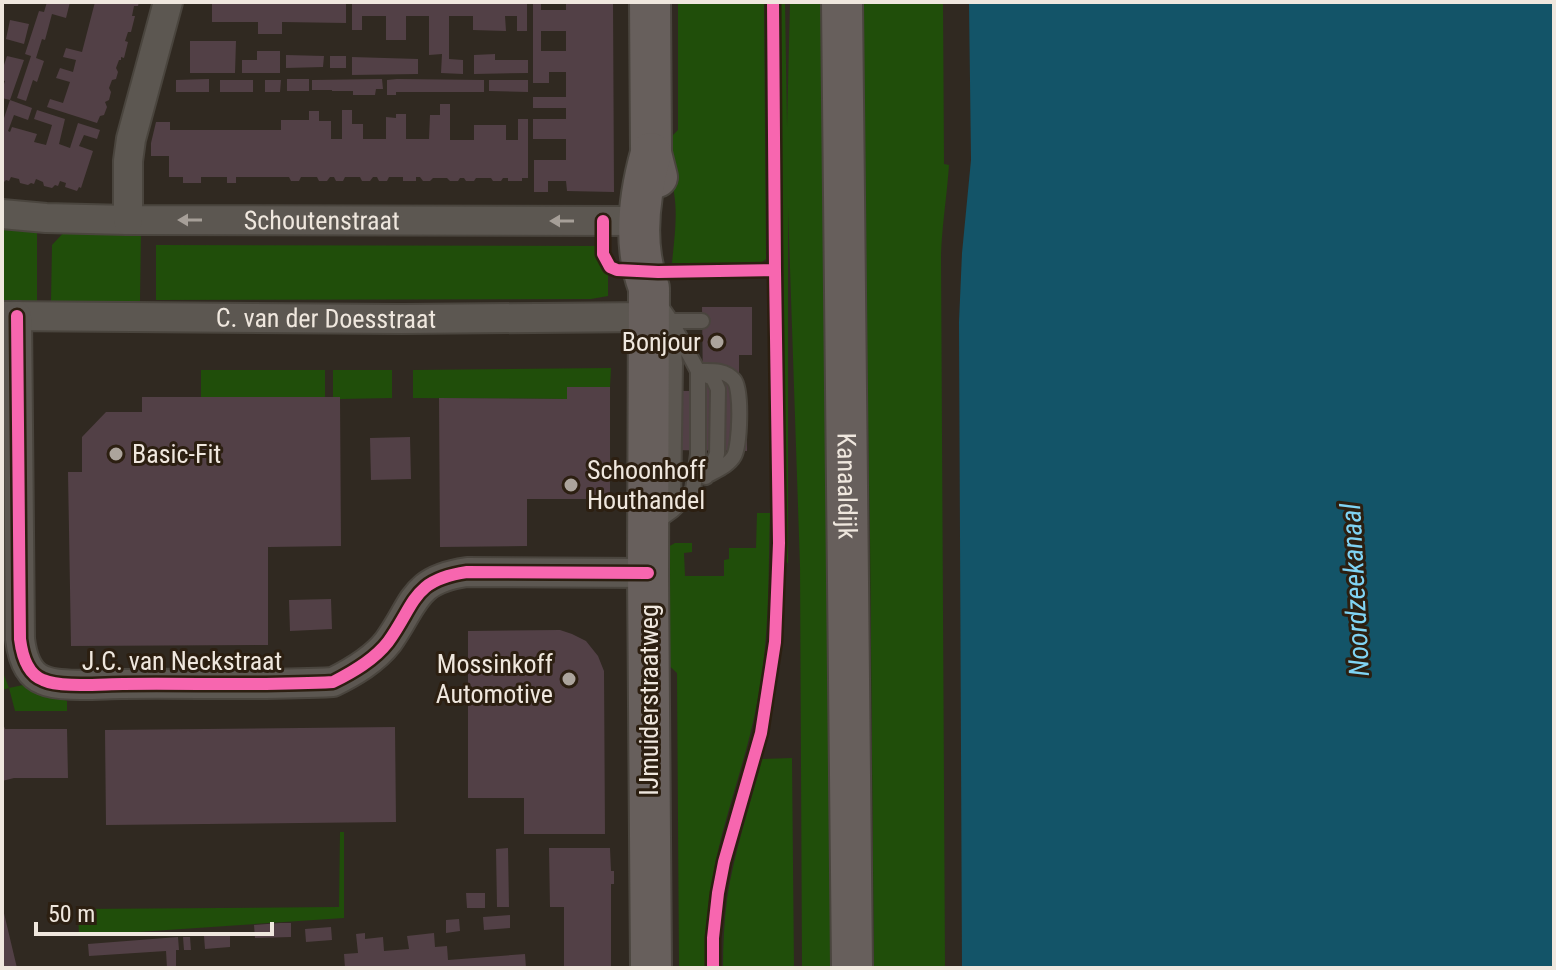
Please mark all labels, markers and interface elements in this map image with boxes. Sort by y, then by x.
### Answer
street label: Schoutenstraat [244,205,400,236]
one-way arrow [177,214,202,226]
one-way arrow [549,215,574,227]
street label: C. van der Doesstraat [216,303,436,334]
place label: Bonjour [622,327,701,357]
marker: Bonjour [708,333,726,351]
street label: Kanaaldijk [831,433,863,540]
place label: Basic-Fit [132,439,221,469]
marker: Basic-Fit [107,445,125,463]
place label: Schoonhoff Houthandel [587,455,706,515]
marker: Schoonhoff Houthandel [562,476,580,494]
water label: Noordzeekanaal [1334,502,1376,677]
street label: IJmuiderstraatweg [634,604,664,796]
street label: J.C. van Neckstraat [82,646,282,676]
place label: Mossinkoff Automotive [436,649,553,709]
marker: Mossinkoff Automotive [560,670,578,688]
scale bar [36,886,272,936]
text: 50 m [48,900,95,928]

